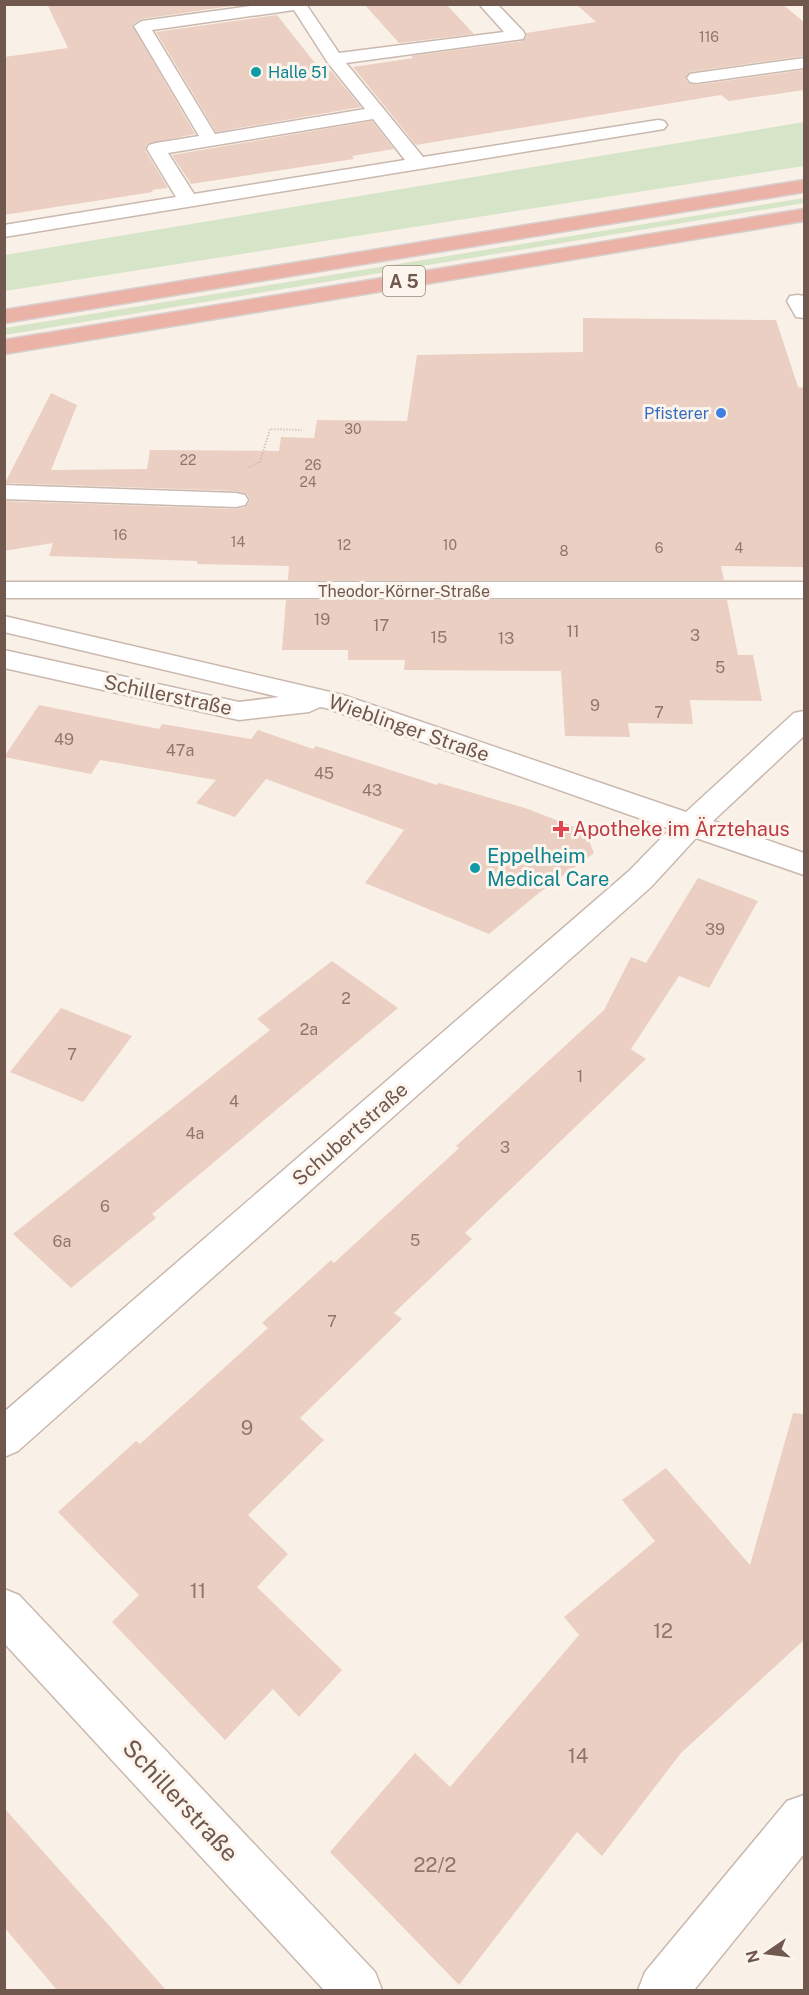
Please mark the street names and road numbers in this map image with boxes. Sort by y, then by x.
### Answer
road number: A 5 [383,266,425,296]
street label: Theodor-Körner-Straße [318,582,490,601]
street label: Schillerstraße [102,670,234,720]
street label: Wieblinger Straße [325,689,493,767]
street label: Schubertstraße [287,1077,413,1191]
street label: Schillerstraße [117,1733,245,1867]

